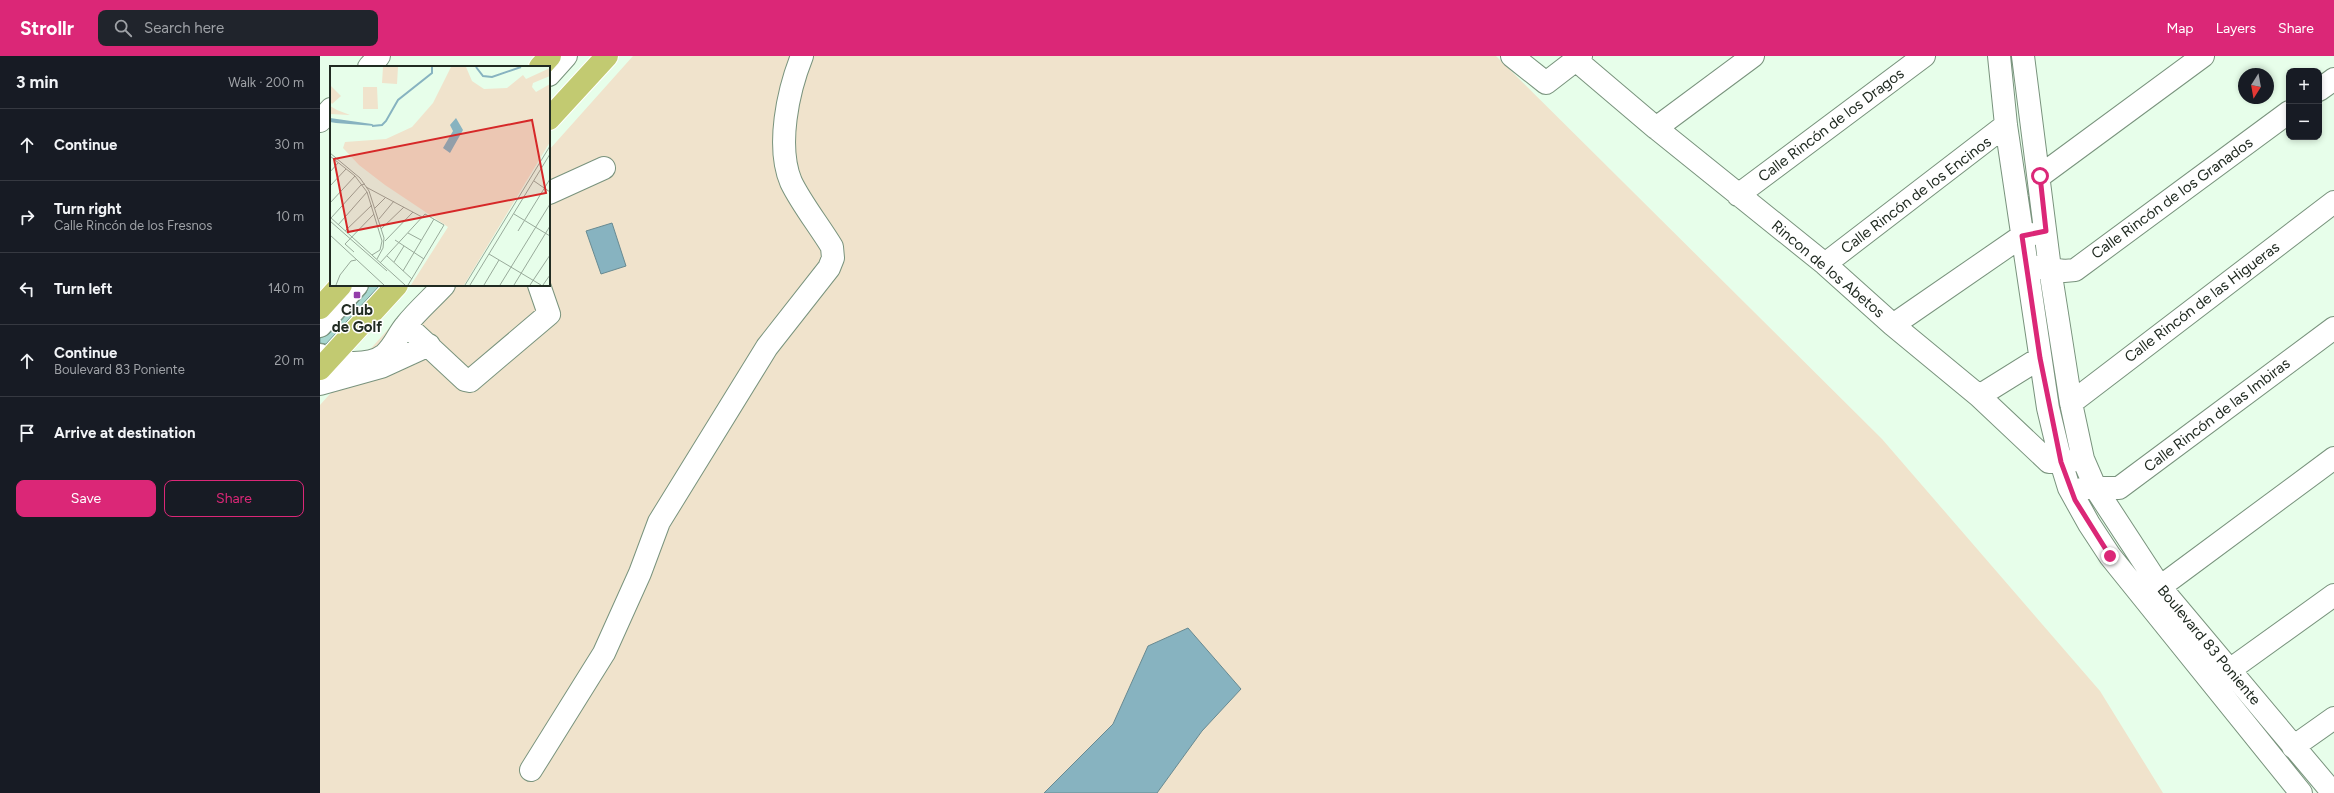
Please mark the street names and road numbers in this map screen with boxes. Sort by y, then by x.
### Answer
street label: Calle Rincón de los Dragos [1754,64,1908,186]
street label: Calle Rincón de los Encinos [1837,133,1995,257]
street label: Calle Rincón de los Granados [2088,133,2256,263]
street label: Rincon de los Abetos [1768,216,1888,322]
street label: Calle Rincón de las Higueras [2121,238,2283,366]
street label: Calle Rincón de las Imbiras [2140,354,2294,476]
street label: Boulevard 83 Poniente [2154,581,2264,709]

